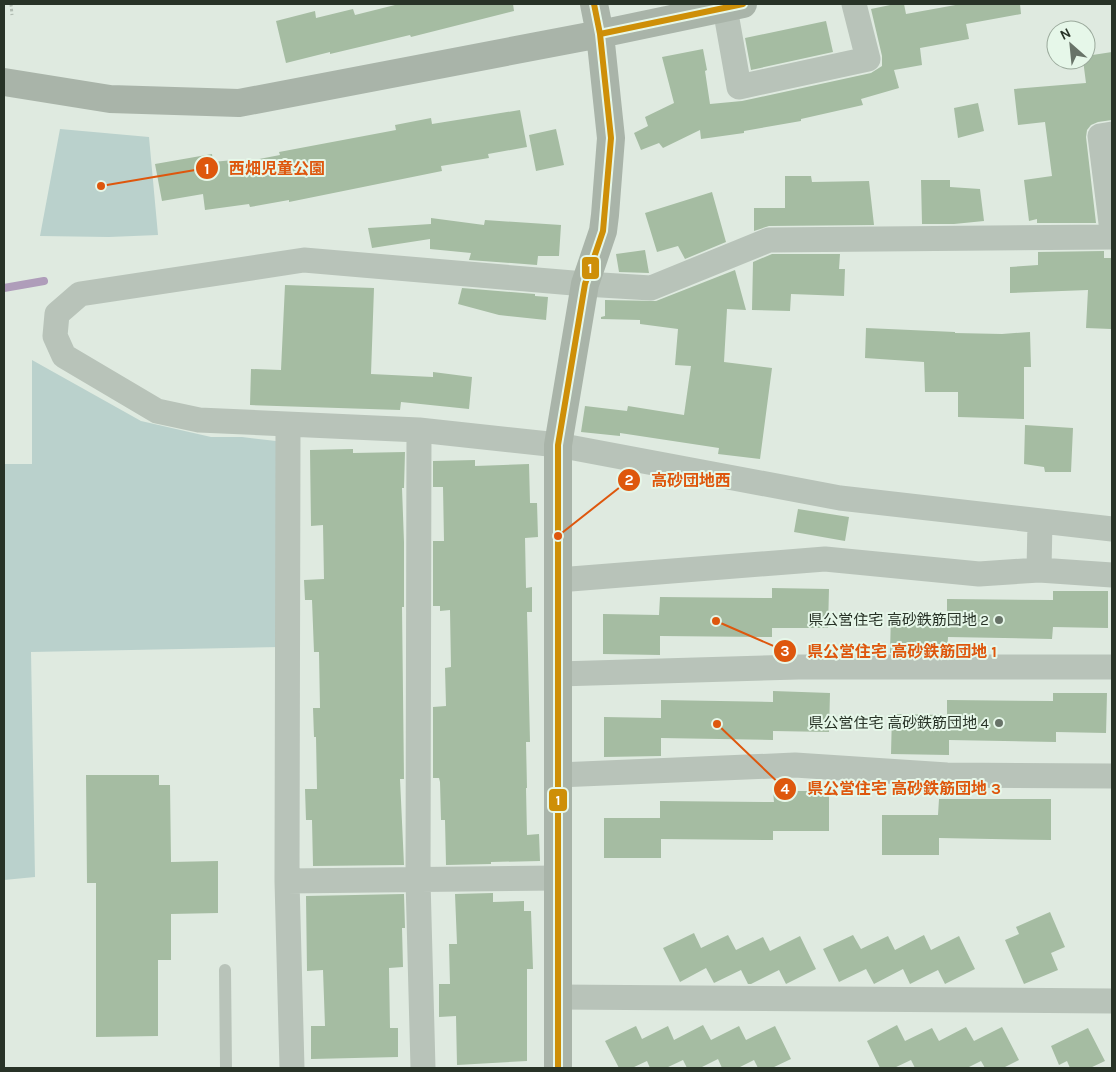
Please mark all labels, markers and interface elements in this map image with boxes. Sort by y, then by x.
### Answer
north arrow [1046,20,1096,70]
text: N [1057,24,1074,44]
callout: 西畑児童公園 [194,153,335,184]
text: 西畑児童公園 [229,159,325,178]
text: 1 [204,160,210,178]
line badge: 1 [581,256,600,280]
text: 1 [588,260,593,277]
callout: 高砂団地西 [616,465,741,496]
text: 2 [624,471,634,489]
text: 高砂団地西 [651,471,731,490]
place label: 県公営住宅 高砂鉄筋団地 2 [808,611,989,629]
marker: 県公営住宅 高砂鉄筋団地 2 [993,614,1005,626]
callout: 県公営住宅 高砂鉄筋団地 1 [772,635,1007,666]
text: 3 [780,642,790,660]
text: 県公営住宅 高砂鉄筋団地 1 [807,642,997,661]
place label: 県公営住宅 高砂鉄筋団地 4 [808,714,990,732]
marker: 県公営住宅 高砂鉄筋団地 4 [993,717,1005,729]
callout: 県公営住宅 高砂鉄筋団地 3 [772,773,1011,804]
text: 県公営住宅 高砂鉄筋団地 3 [807,779,1001,798]
text: 4 [781,780,790,798]
line badge: 1 [548,788,568,812]
text: 1 [556,792,561,809]

